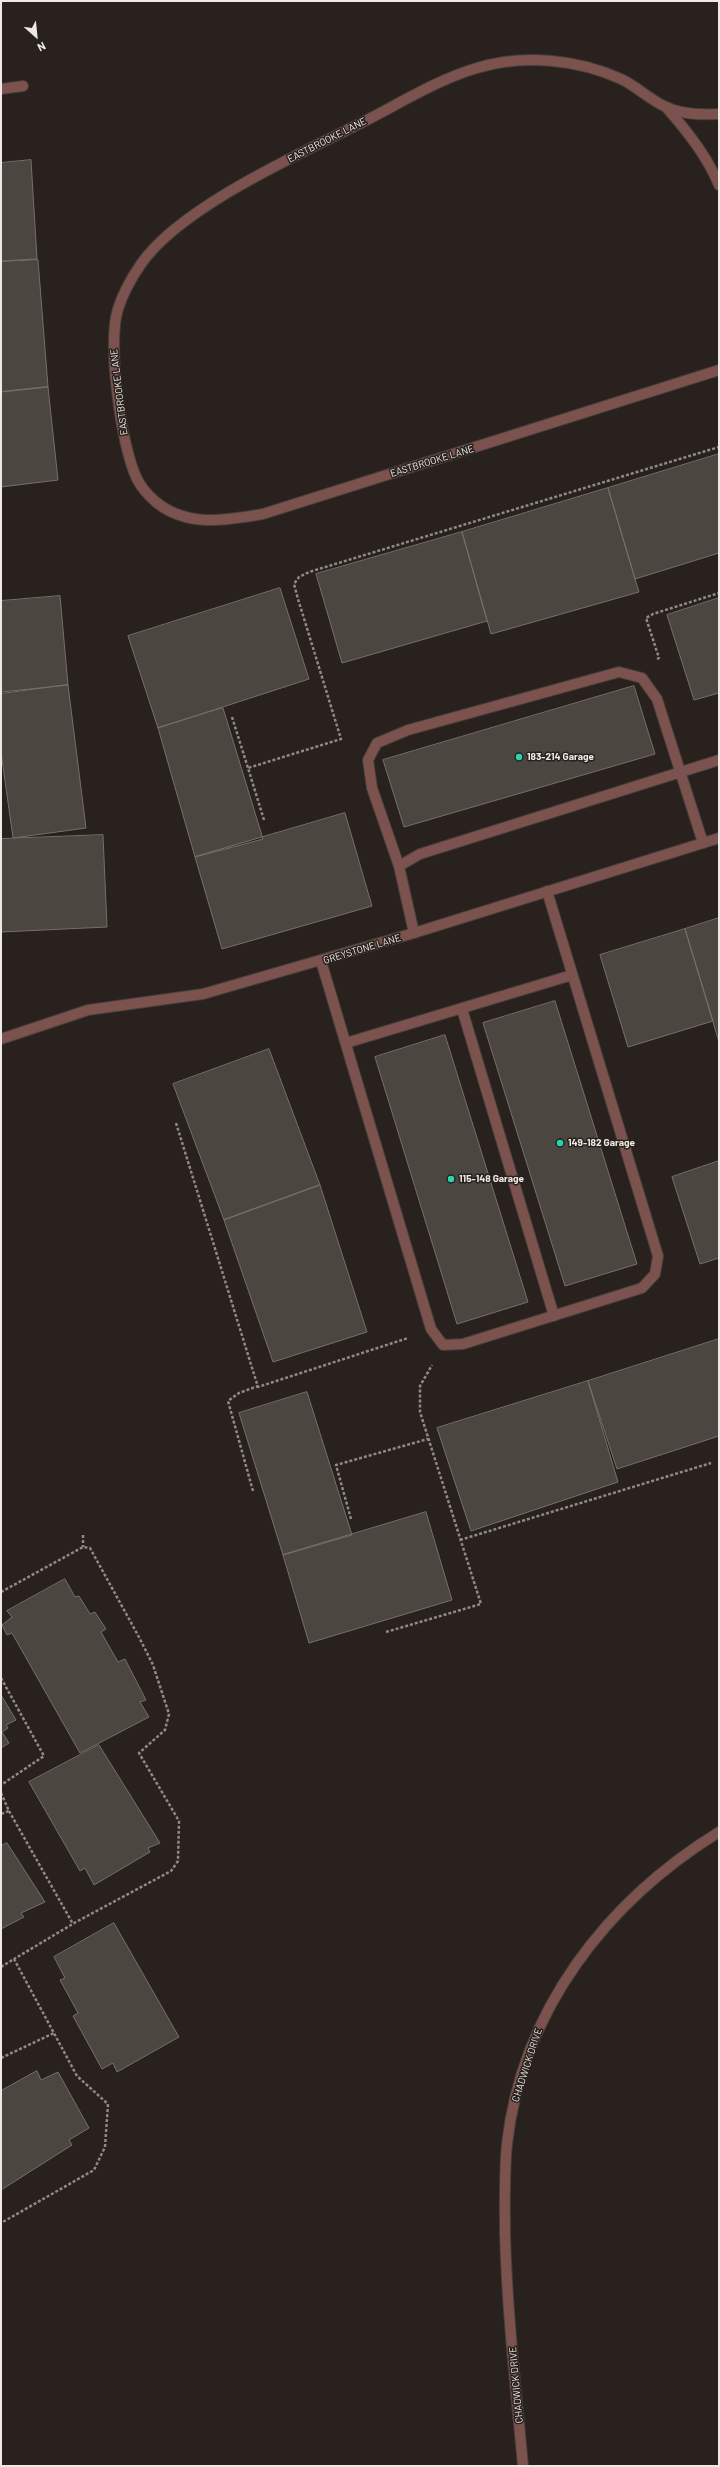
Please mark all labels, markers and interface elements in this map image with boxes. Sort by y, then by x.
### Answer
north arrow [16,16,56,56]
text: N [35,40,48,55]
street label: EASTBROOKE LANE [286,115,368,165]
street label: EASTBROOKE LANE [108,348,130,436]
street label: EASTBROOKE LANE [389,443,475,479]
place label: 183-214 Garage [527,751,594,763]
marker: 183-214 Garage [514,752,524,762]
street label: GREYSTONE LANE [322,932,402,966]
place label: 149-182 Garage [568,1137,635,1149]
marker: 149-182 Garage [555,1138,565,1148]
place label: 115-148 Garage [459,1173,524,1185]
marker: 115-148 Garage [446,1174,456,1184]
street label: CHADWICK DRIVE [509,2027,545,2103]
street label: CHADWICK DRIVE [507,2346,525,2424]

